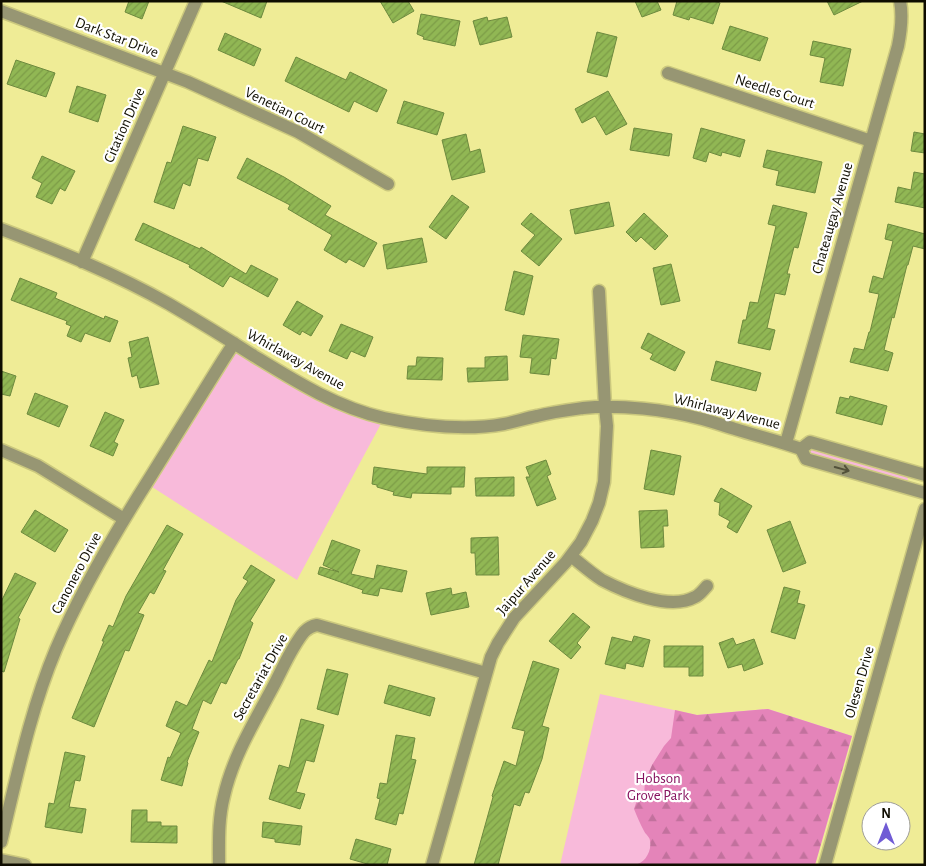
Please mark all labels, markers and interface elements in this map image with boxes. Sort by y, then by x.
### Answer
street label: Dark Star Drive [73,15,161,60]
street label: Needles Court [733,72,816,111]
street label: Citation Drive [101,85,148,165]
street label: Venetian Court [242,85,327,136]
street label: Chateaugay Avenue [809,161,856,276]
street label: Whirlaway Avenue [244,326,347,393]
street label: Whirlaway Avenue [672,391,782,432]
one-way arrow [833,465,849,475]
street label: Canonero Drive [49,530,104,617]
street label: Jaipur Avenue [494,547,559,618]
street label: Secretariat Drive [230,631,290,723]
street label: Olesen Drive [842,644,877,720]
park label: Hobson Grove Park [627,771,689,803]
north arrow [861,801,911,851]
text: N [881,807,891,821]

